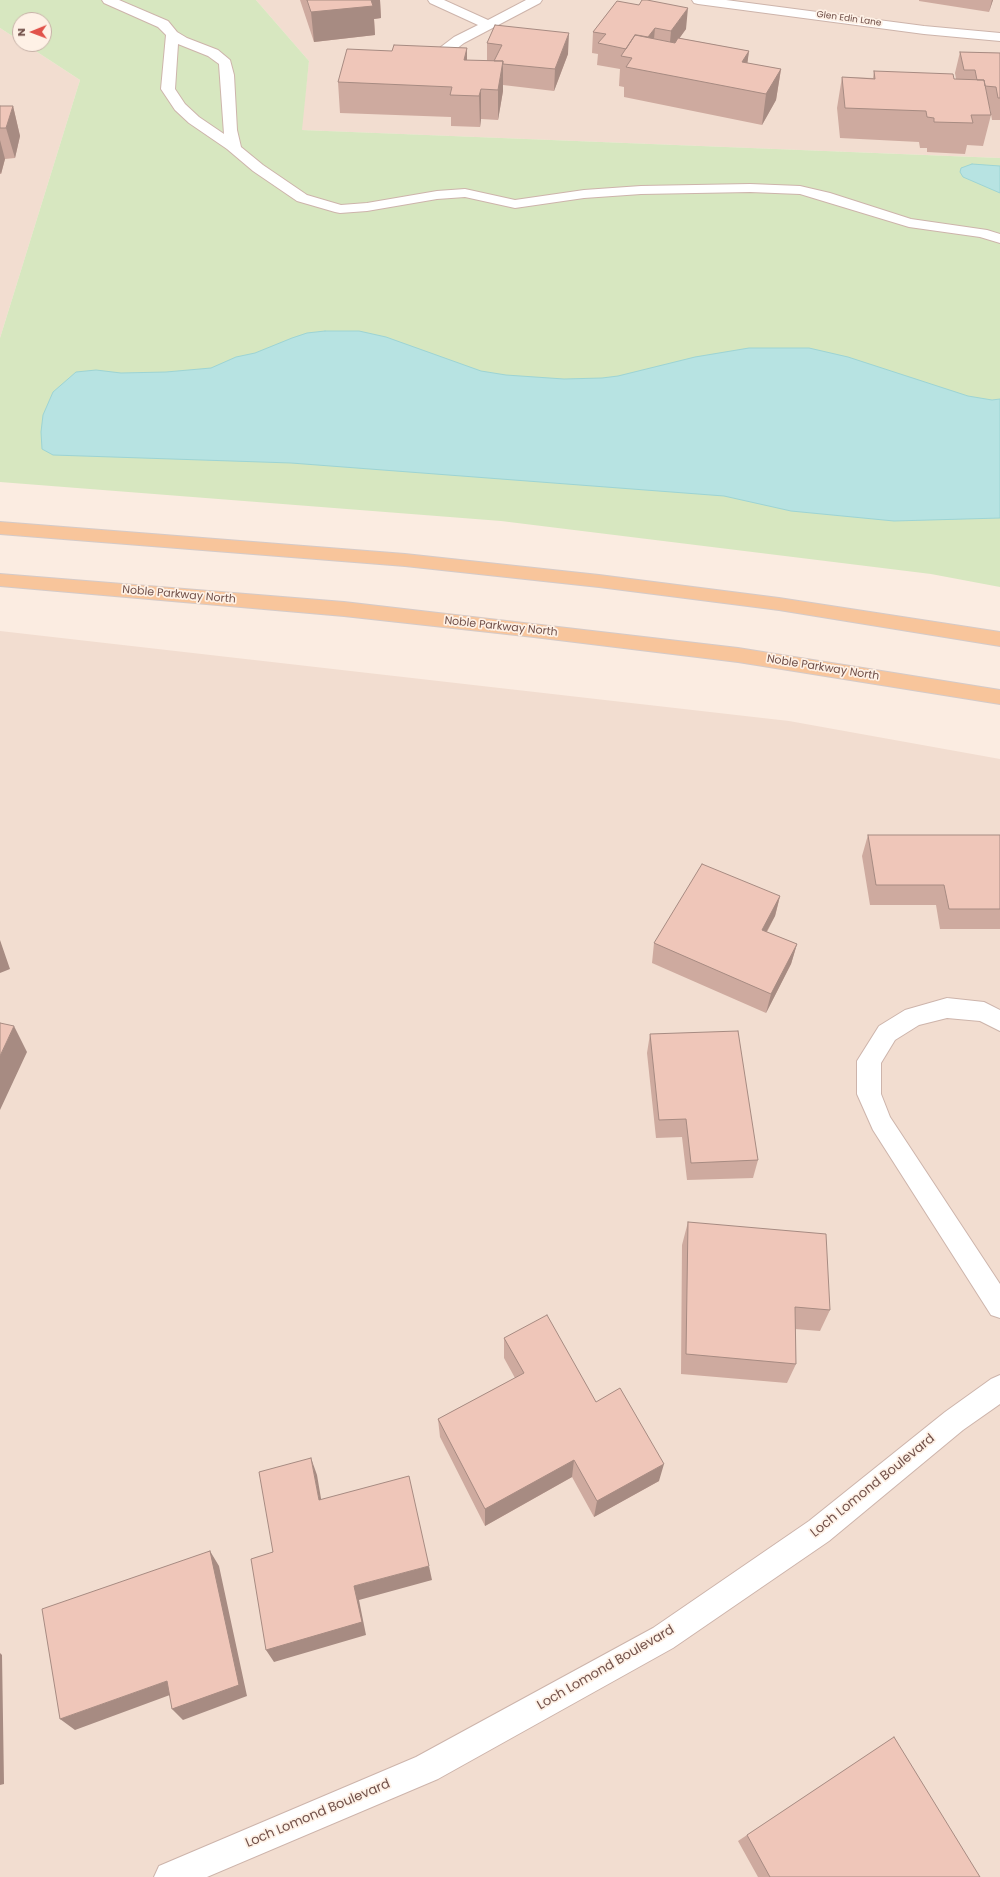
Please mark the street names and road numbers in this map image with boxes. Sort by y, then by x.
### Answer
street label: Glen Edin Lane [816,9,882,29]
street label: Noble Parkway North [122,583,236,607]
street label: Noble Parkway North [444,614,558,640]
street label: Noble Parkway North [766,653,880,683]
street label: Loch Lomond Boulevard [808,1431,938,1541]
street label: Loch Lomond Boulevard [535,1622,677,1714]
street label: Loch Lomond Boulevard [243,1776,393,1852]

